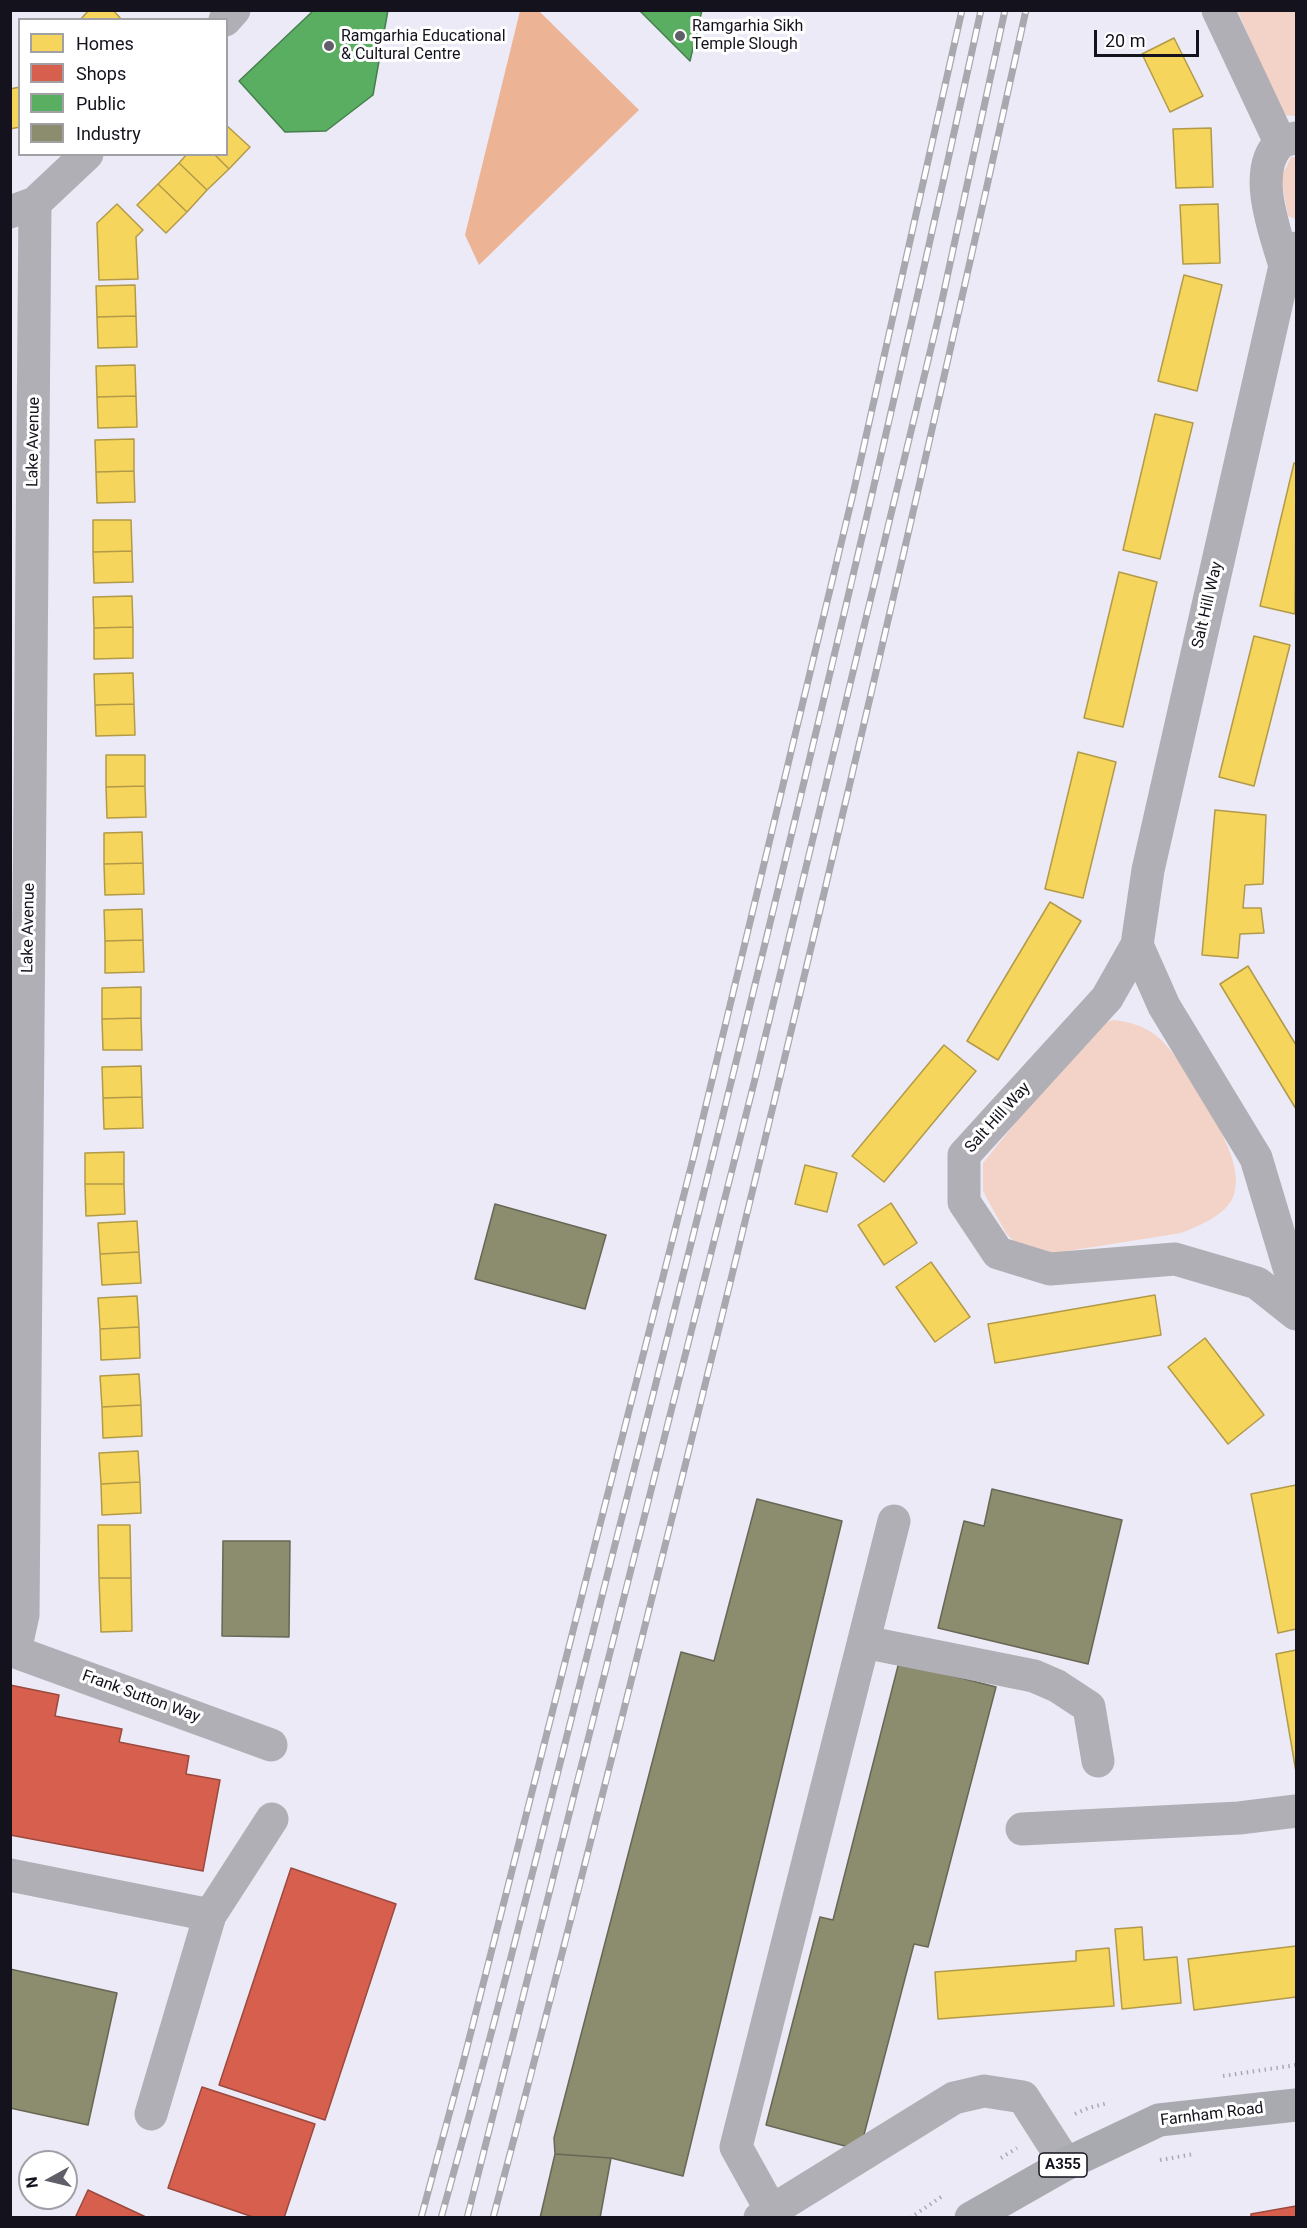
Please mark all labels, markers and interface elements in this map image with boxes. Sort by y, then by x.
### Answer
place label: Ramgarhia Sikh Temple Slough [692,17,803,55]
legend [18,18,228,156]
scale bar [1097,18,1202,56]
place label: Ramgarhia Educational & Cultural Centre [341,27,506,65]
marker: Ramgarhia Sikh Temple Slough [673,29,687,43]
text: 20 m [1105,30,1145,51]
text: Homes [76,33,134,54]
marker: Ramgarhia Educational & Cultural Centre [322,39,336,53]
text: Shops [76,63,126,84]
text: Public [76,93,126,114]
text: Industry [76,123,141,144]
street label: Lake Avenue [24,397,44,487]
street label: Salt Hill Way [1189,560,1227,650]
street label: Lake Avenue [19,883,39,973]
street label: Salt Hill Way [961,1079,1035,1157]
street label: Frank Sutton Way [79,1667,203,1727]
street label: Farnham Road [1159,2099,1265,2131]
north arrow [18,2150,78,2210]
road number: A355 [1039,2153,1087,2177]
text: N [21,2175,42,2189]

